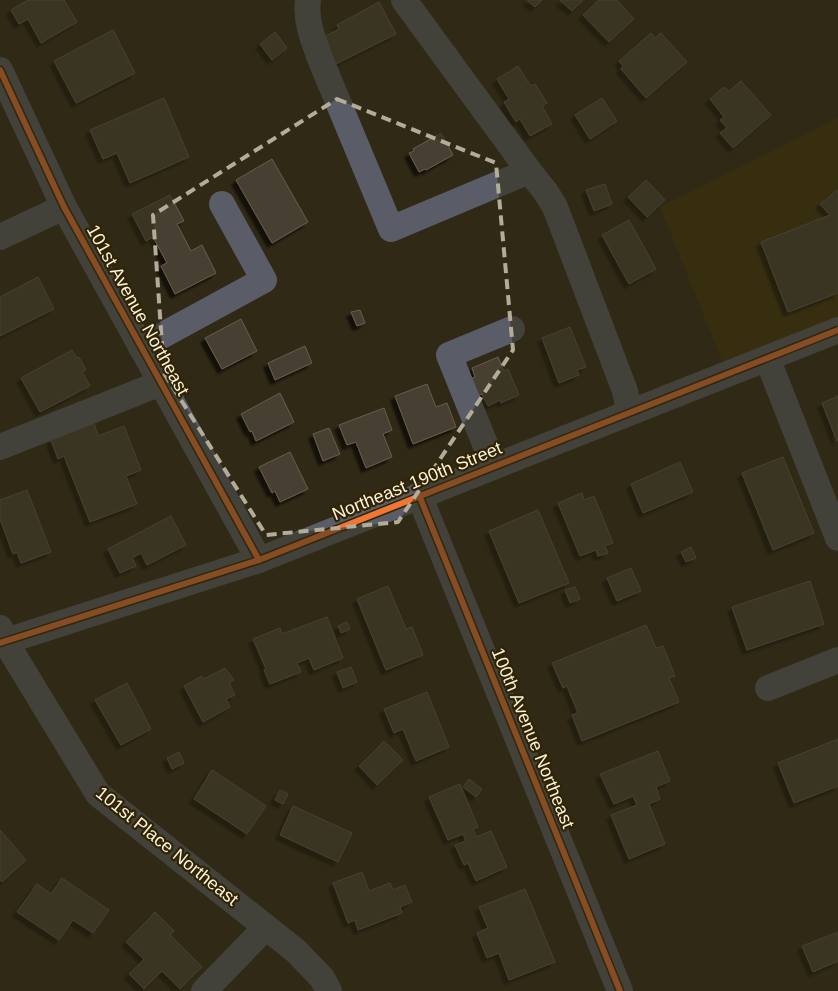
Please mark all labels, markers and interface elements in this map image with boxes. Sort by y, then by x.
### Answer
street label: 101st Avenue Northeast [83,221,193,399]
street label: Northeast 190th Street [329,438,505,524]
street label: 100th Avenue Northeast [488,645,578,831]
street label: 101st Place Northeast [92,782,242,910]

